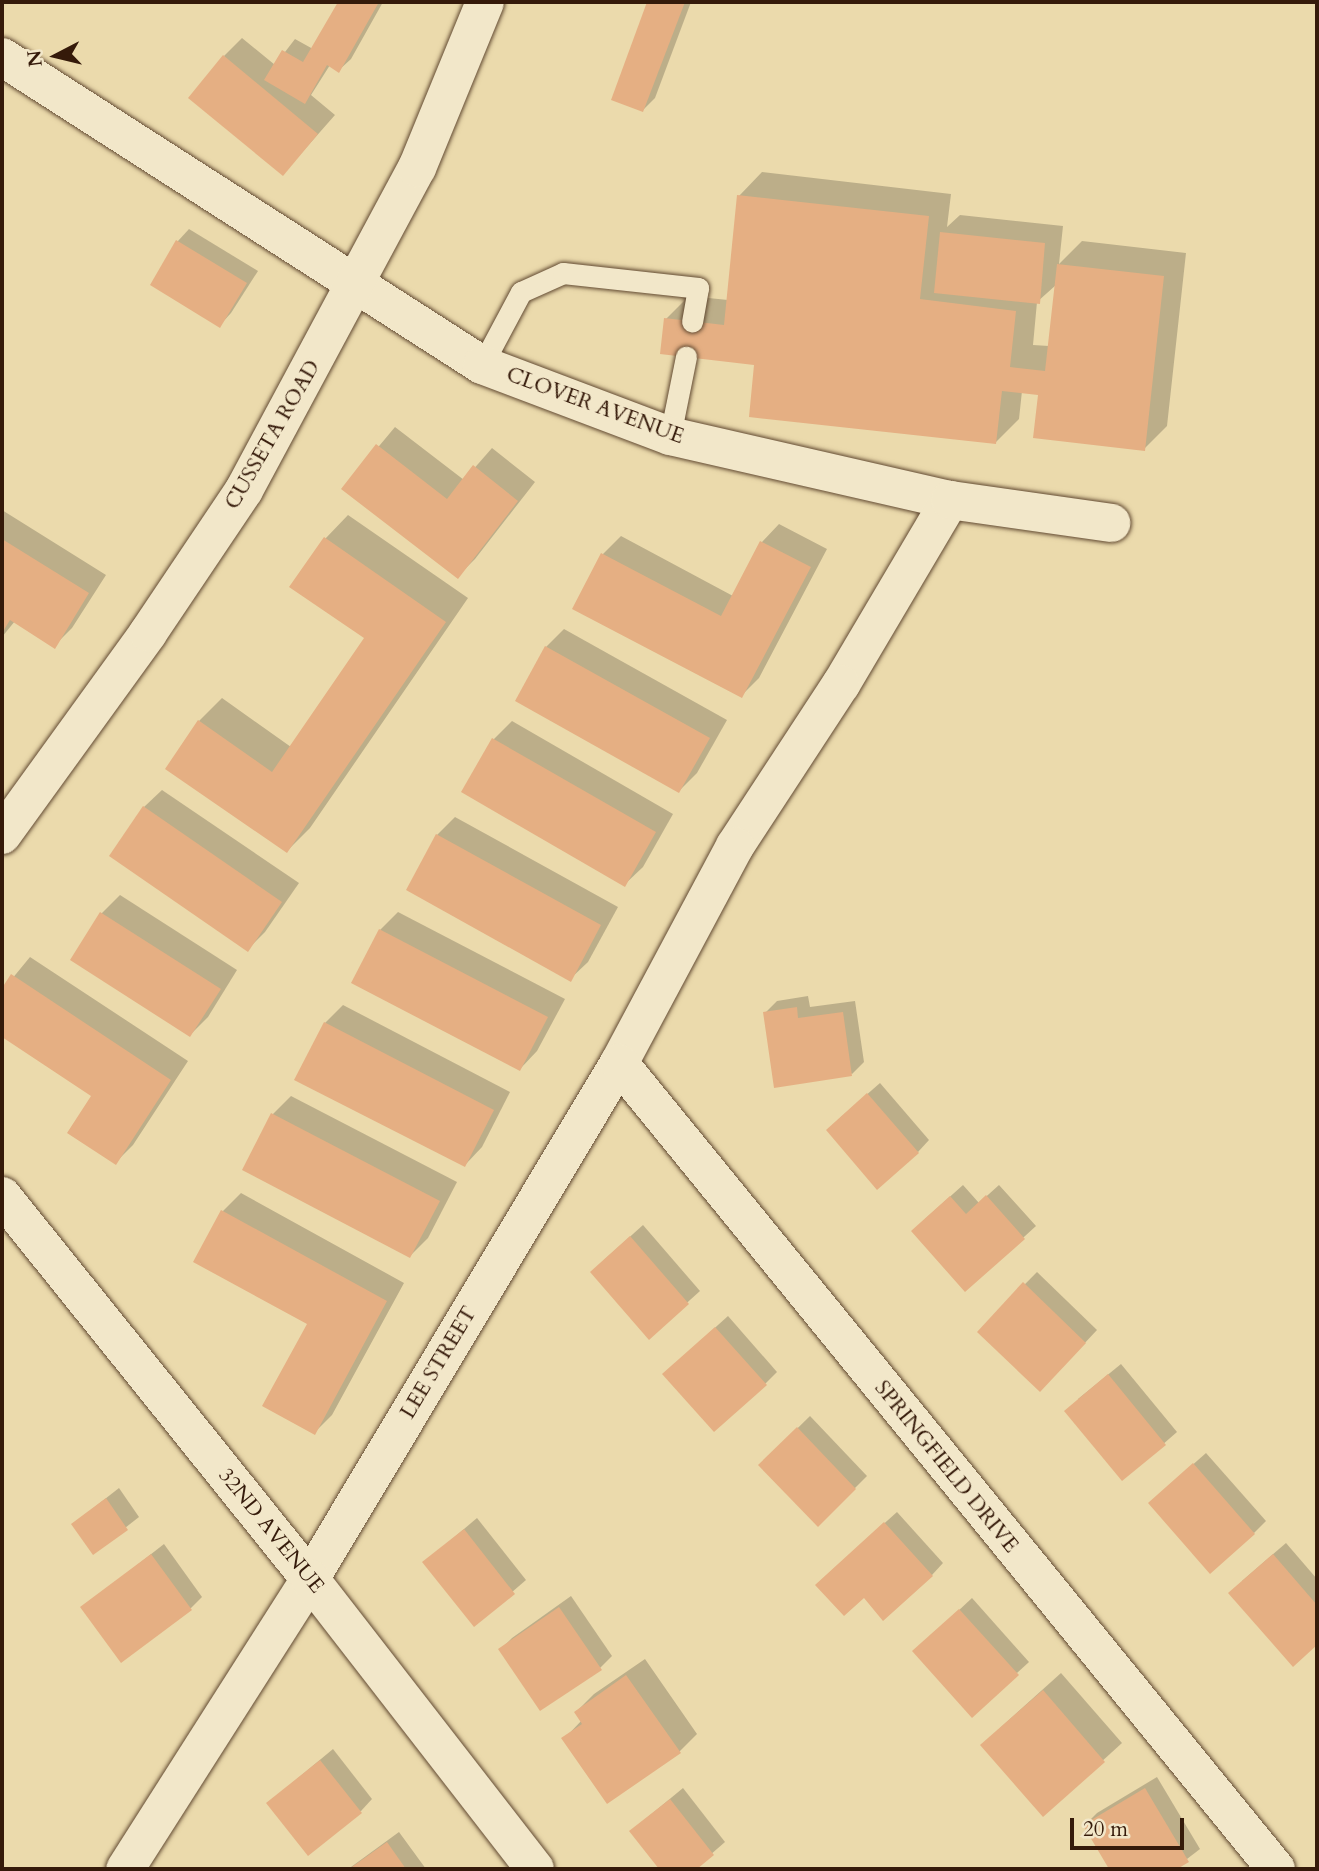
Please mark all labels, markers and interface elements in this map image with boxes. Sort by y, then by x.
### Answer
north arrow [21,21,91,91]
text: N [21,49,49,68]
street label: CUSSETA ROAD [220,356,326,514]
street label: CLOVER AVENUE [503,362,687,450]
street label: LEE STREET [396,1302,482,1424]
street label: SPRINGFIELD DRIVE [869,1376,1023,1558]
street label: 32ND AVENUE [213,1463,329,1599]
scale bar [1074,1804,1188,1848]
text: 20 m [1083,1815,1128,1844]

